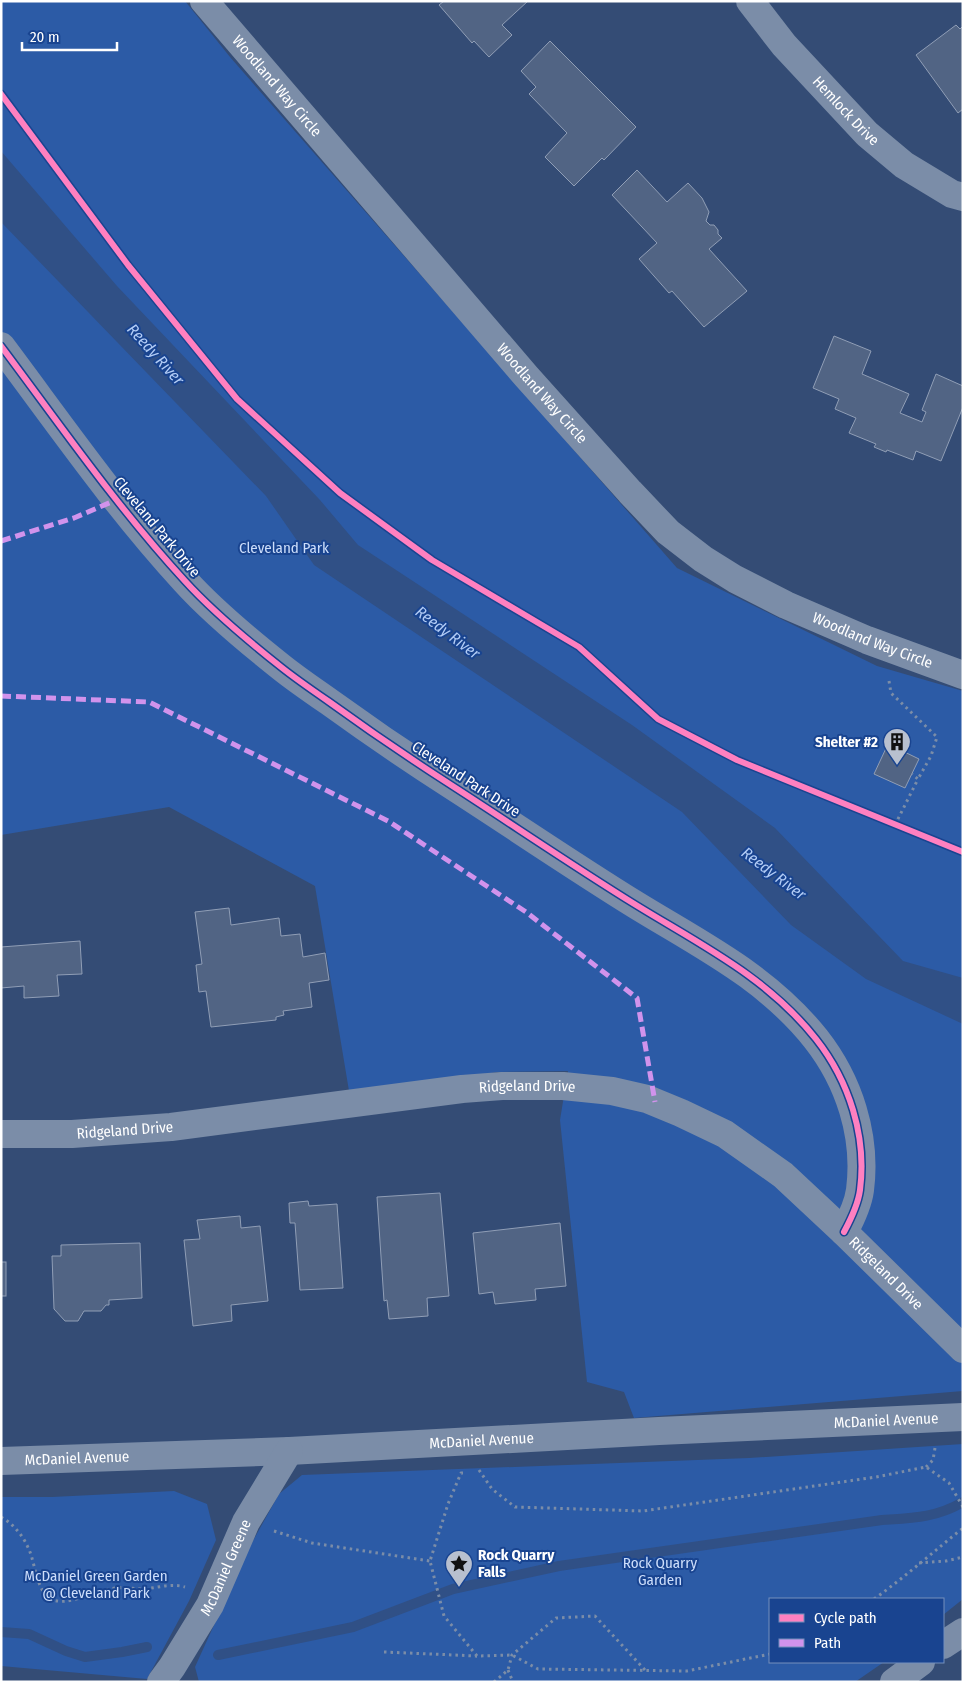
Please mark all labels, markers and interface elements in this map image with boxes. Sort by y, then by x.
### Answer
scale bar [22,20,118,52]
text: 20 m [30,28,60,46]
street label: Woodland Way Circle [229,32,325,140]
street label: Hemlock Drive [809,73,883,149]
water label: Reedy River [123,320,188,389]
street label: Woodland Way Circle [493,340,591,447]
street label: Cleveland Park Drive [110,473,204,581]
park label: Cleveland Park [239,539,329,557]
water label: Reedy River [412,602,484,663]
street label: Woodland Way Circle [810,609,935,672]
building icon: Shelter #2 [882,727,912,766]
place label: Shelter #2 [815,733,878,751]
street label: Cleveland Park Drive [409,737,523,821]
water label: Reedy River [738,843,810,904]
street label: Ridgeland Drive [478,1077,576,1097]
street label: Ridgeland Drive [76,1118,174,1143]
street label: Ridgeland Drive [845,1233,927,1314]
street label: McDaniel Avenue [833,1409,939,1432]
street label: McDaniel Avenue [429,1429,534,1452]
street label: McDaniel Avenue [24,1448,130,1469]
street label: McDaniel Greene [197,1517,255,1619]
place label: Rock Quarry Falls [478,1546,555,1581]
place icon: Rock Quarry Falls [444,1549,474,1588]
park label: Rock Quarry Garden [623,1554,698,1589]
park label: McDaniel Green Garden @ Cleveland Park [24,1567,168,1602]
legend [769,1598,944,1663]
text: Cycle path [814,1609,877,1627]
text: Path [814,1634,841,1652]

